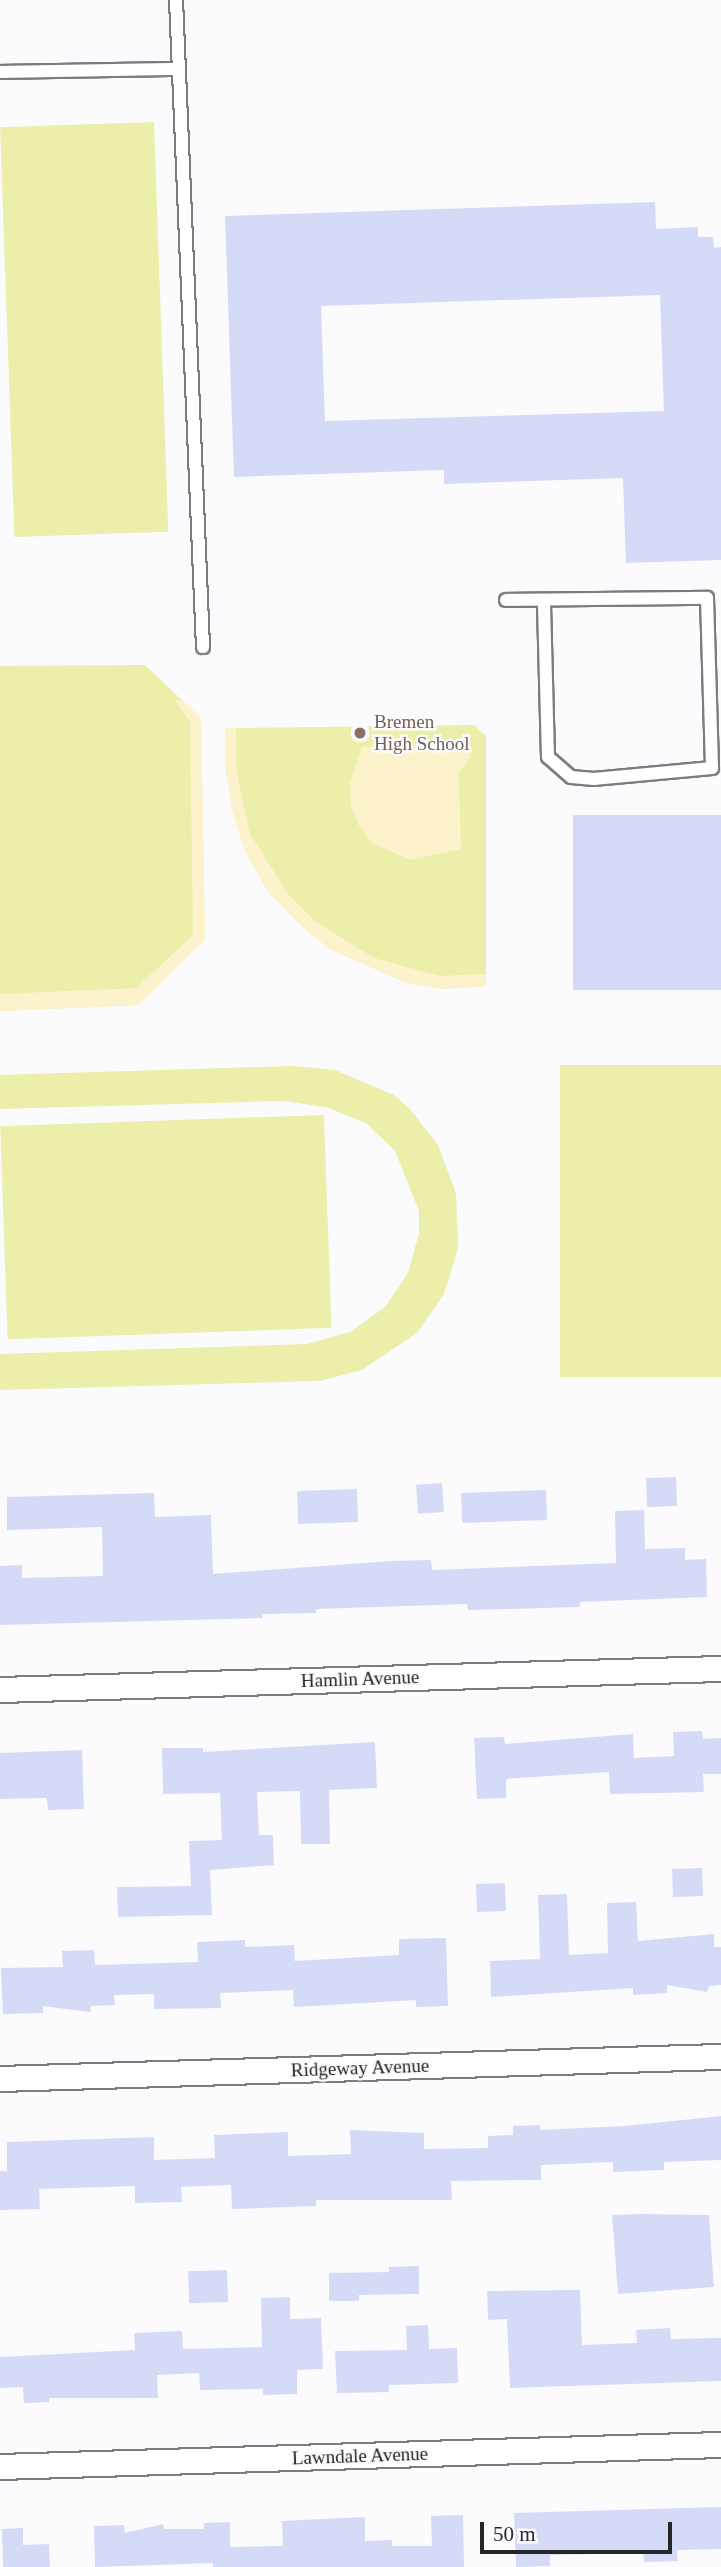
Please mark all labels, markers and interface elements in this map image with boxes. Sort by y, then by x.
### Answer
place label: Bremen High School [374,711,470,755]
marker: Bremen High School [352,725,368,741]
street label: Hamlin Avenue [300,1666,420,1692]
street label: Ridgeway Avenue [290,2054,430,2082]
street label: Lawndale Avenue [291,2442,429,2470]
scale bar [483,2508,676,2552]
text: 50 m [493,2522,536,2546]

